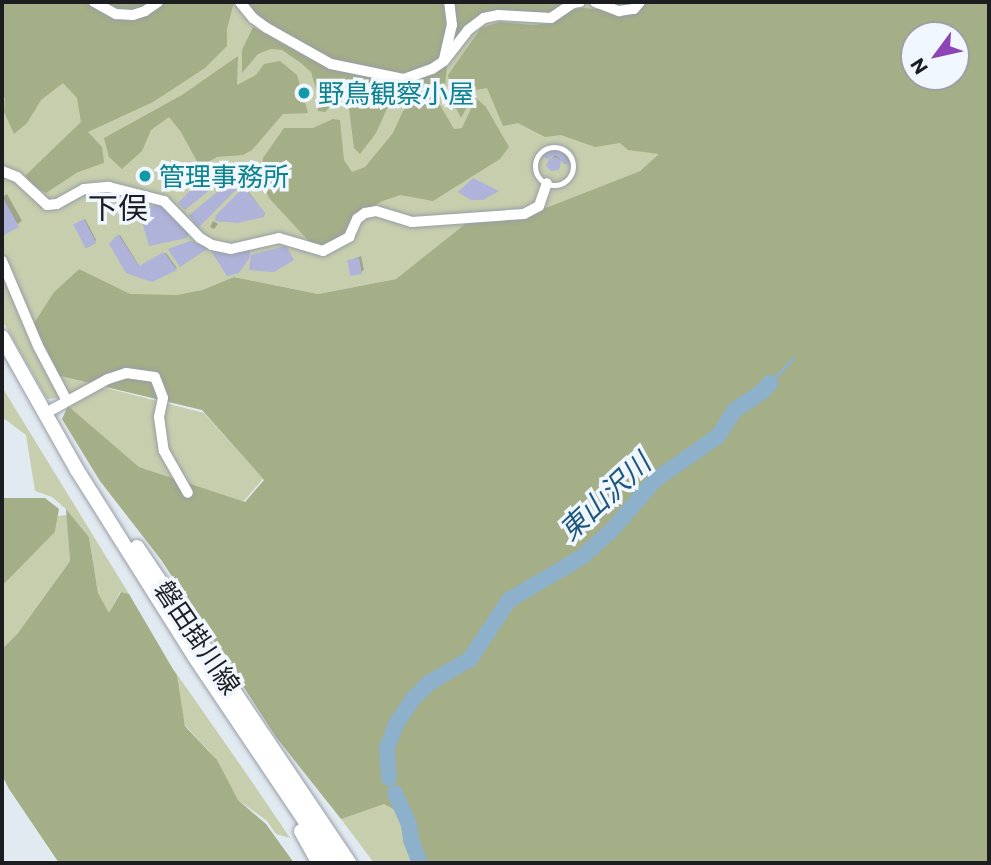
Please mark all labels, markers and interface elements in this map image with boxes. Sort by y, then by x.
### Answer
north arrow [900,21,970,91]
text: N [905,54,932,79]
place label: 野鳥観察小屋 [318,77,474,109]
marker: 野鳥観察小屋 [296,85,312,101]
place label: 管理事務所 [159,160,289,192]
marker: 管理事務所 [137,168,153,184]
district label: 下俣 [88,189,148,225]
water label: 東山沢川 [552,446,656,546]
street label: 磐田掛川線 [149,574,247,700]

